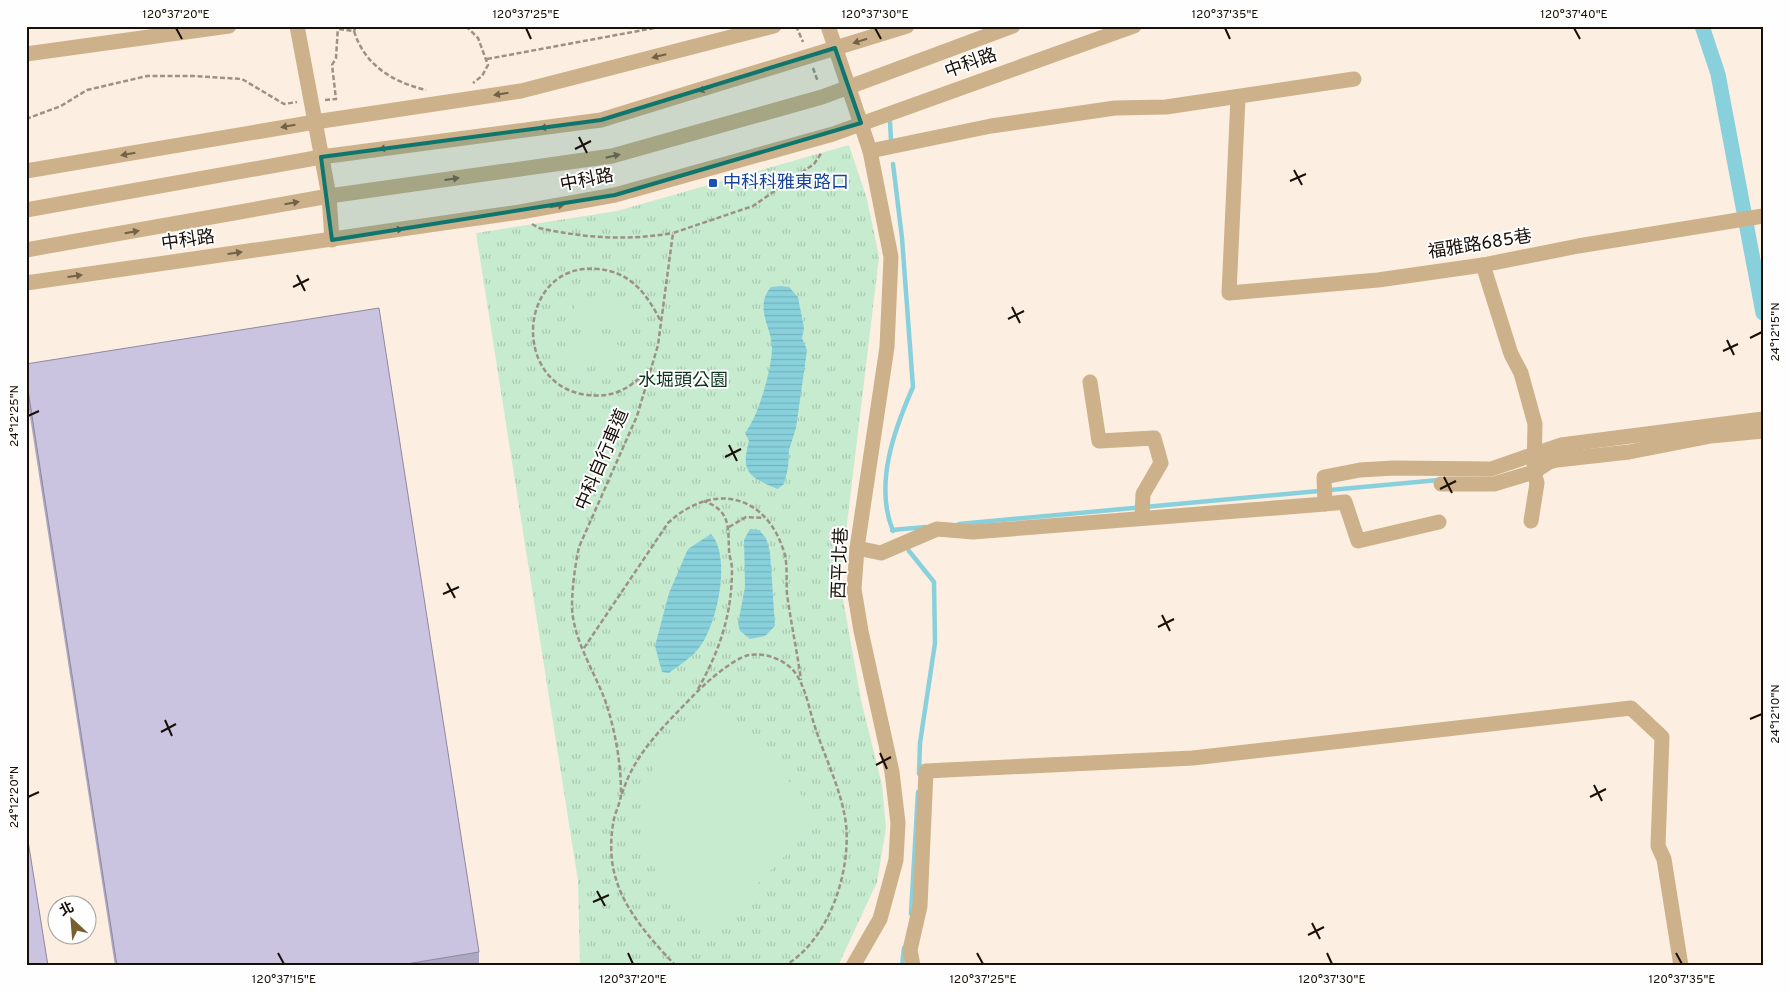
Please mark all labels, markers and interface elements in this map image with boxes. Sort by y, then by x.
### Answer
text: 120°37'20"E [142,7,210,23]
text: 120°37'25"E [492,7,560,23]
text: 120°37'30"E [841,7,909,23]
text: 120°37'35"E [1191,7,1259,23]
text: 120°37'40"E [1540,7,1608,23]
one-way arrow [852,37,867,45]
street label: 中科路 [942,44,1000,84]
one-way arrow [651,52,666,60]
one-way arrow [697,85,712,93]
one-way arrow [492,90,508,98]
one-way arrow [280,123,296,131]
one-way arrow [539,123,555,131]
one-way arrow [378,144,394,152]
one-way arrow [120,150,136,158]
one-way arrow [606,151,622,159]
street label: 中科路 [558,165,616,197]
place label: 中科科雅東路口 [723,172,849,195]
one-way arrow [445,175,461,183]
marker: 中科科雅東路口 [707,177,719,189]
one-way arrow [284,199,299,207]
one-way arrow [549,201,565,209]
street label: 福雅路685巷 [1426,225,1534,265]
street label: 中科路 [160,226,216,256]
one-way arrow [389,226,405,234]
one-way arrow [124,228,140,236]
one-way arrow [228,249,244,257]
one-way arrow [67,272,83,280]
text: 24°12'15"N [1768,302,1784,362]
park label: 水堀頭公園 [638,370,728,393]
text: 24°12'25"N [7,385,23,447]
street label: 中科自行車道 [571,406,635,514]
street label: 西平北巷 [828,527,854,599]
text: 24°12'10"N [1768,684,1784,744]
text: 24°12'20"N [7,766,23,828]
north arrow [48,894,98,944]
text: 北 [57,899,77,920]
text: 120°37'15"E [252,972,316,988]
text: 120°37'20"E [599,972,667,988]
text: 120°37'25"E [949,972,1017,988]
text: 120°37'30"E [1298,972,1366,988]
text: 120°37'35"E [1648,972,1716,988]

